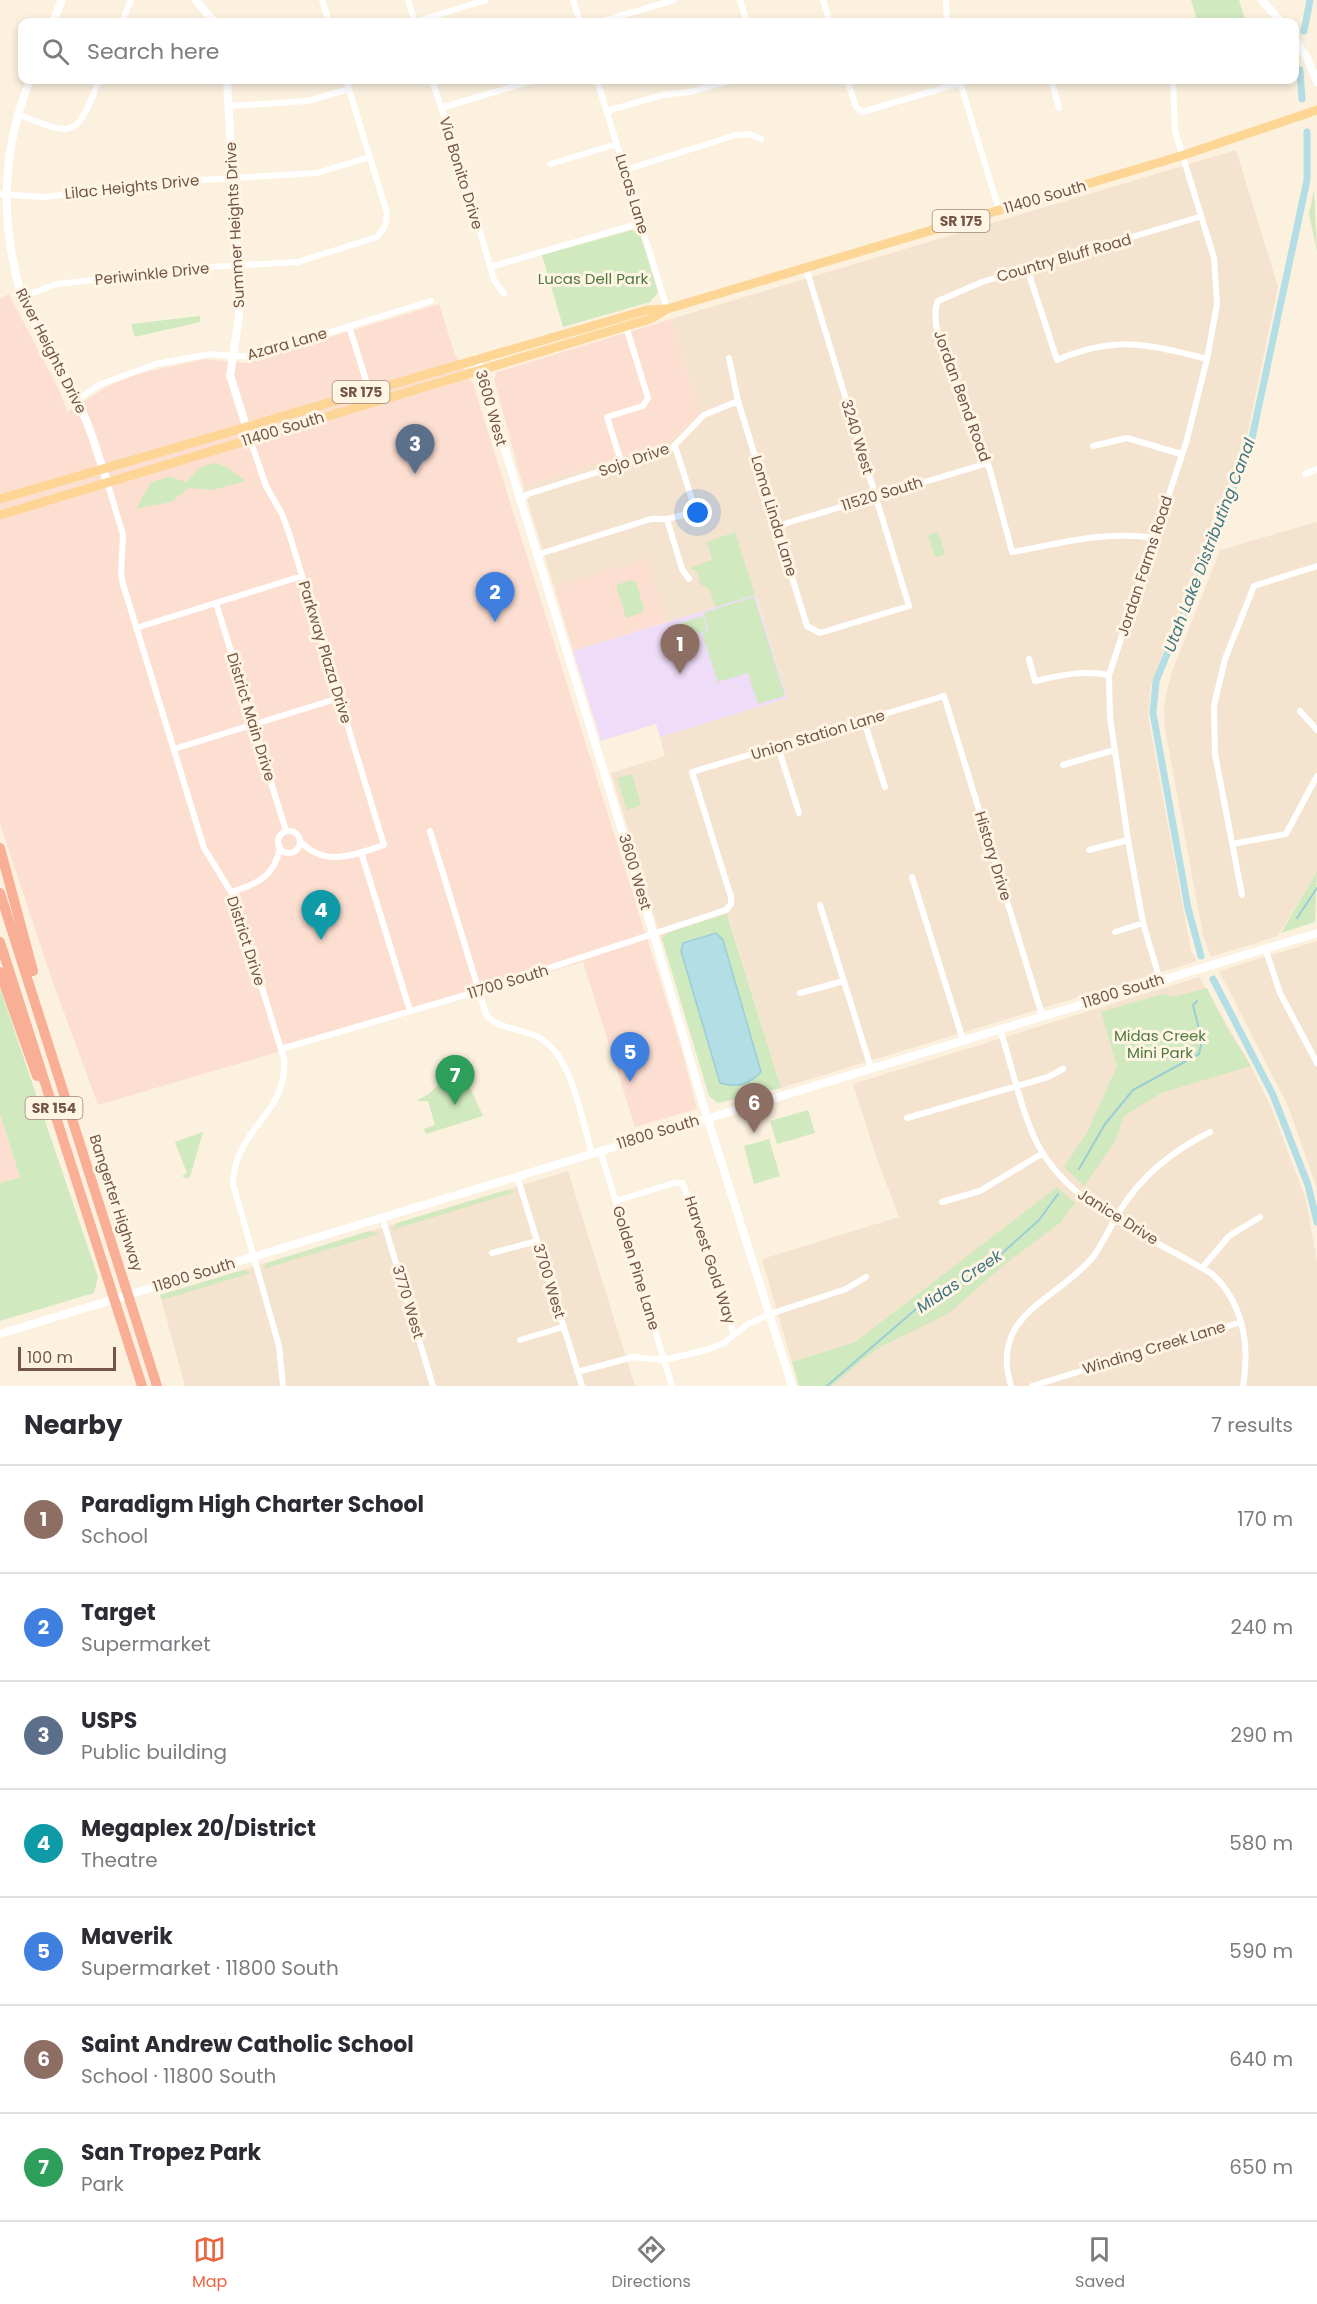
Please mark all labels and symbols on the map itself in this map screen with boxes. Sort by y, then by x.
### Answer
street label: Via Bonito Drive [434,114,489,232]
street label: Summer Heights Drive [220,141,249,309]
street label: Lucas Lane [610,151,655,236]
street label: Lilac Heights Drive [64,169,200,204]
street label: 11400 South [1001,175,1089,218]
road number: SR 175 [932,210,990,232]
street label: Country Bluff Road [994,228,1134,287]
street label: Periwinkle Drive [94,257,210,290]
park label: Lucas Dell Park [538,268,649,289]
street label: River Heights Drive [11,284,92,417]
street label: Azara Lane [244,322,329,365]
street label: Jordan Bend Road [929,327,996,464]
street label: 3600 West [471,367,512,448]
road number: SR 175 [332,381,389,403]
street label: 3240 West [836,397,879,477]
street label: 11400 South [239,406,327,451]
pin: 3 [396,424,434,474]
water label: Utah Lake Distributing Canal [1158,435,1261,655]
street label: Sojo Drive [596,438,672,481]
street label: Loma Linda Lane [746,453,803,579]
street label: 11520 South [839,471,925,516]
street label: Jordan Farms Road [1112,493,1177,639]
your location [683,498,712,527]
pin: 2 [476,572,514,622]
street label: Parkway Plaza Drive [294,578,357,726]
pin: 1 [660,624,700,674]
street label: District Main Drive [222,650,281,784]
street label: Union Station Lane [748,704,887,765]
street label: History Drive [970,808,1017,903]
street label: 3600 West [614,831,657,912]
pin: 4 [302,890,340,940]
street label: District Drive [222,893,271,988]
street label: 11700 South [465,959,551,1004]
street label: 11800 South [1079,968,1167,1013]
park label: Midas Creek Mini Park [1114,1025,1206,1063]
pin: 5 [610,1032,650,1082]
pin: 7 [436,1056,474,1105]
pin: 6 [734,1084,774,1133]
road number: SR 154 [26,1097,82,1119]
street label: 11800 South [614,1109,702,1154]
street label: Bangerter Highway [84,1132,149,1275]
street label: Janice Drive [1074,1183,1163,1250]
street label: Harvest Gold Way [680,1193,741,1327]
street label: Golden Pine Lane [608,1203,665,1333]
street label: 3700 West [528,1241,571,1321]
water label: Midas Creek [912,1244,1007,1319]
street label: 11800 South [150,1252,238,1297]
street label: 3770 West [387,1263,430,1341]
street label: Winding Creek Lane [1080,1316,1228,1379]
scale bar [18,1344,116,1372]

